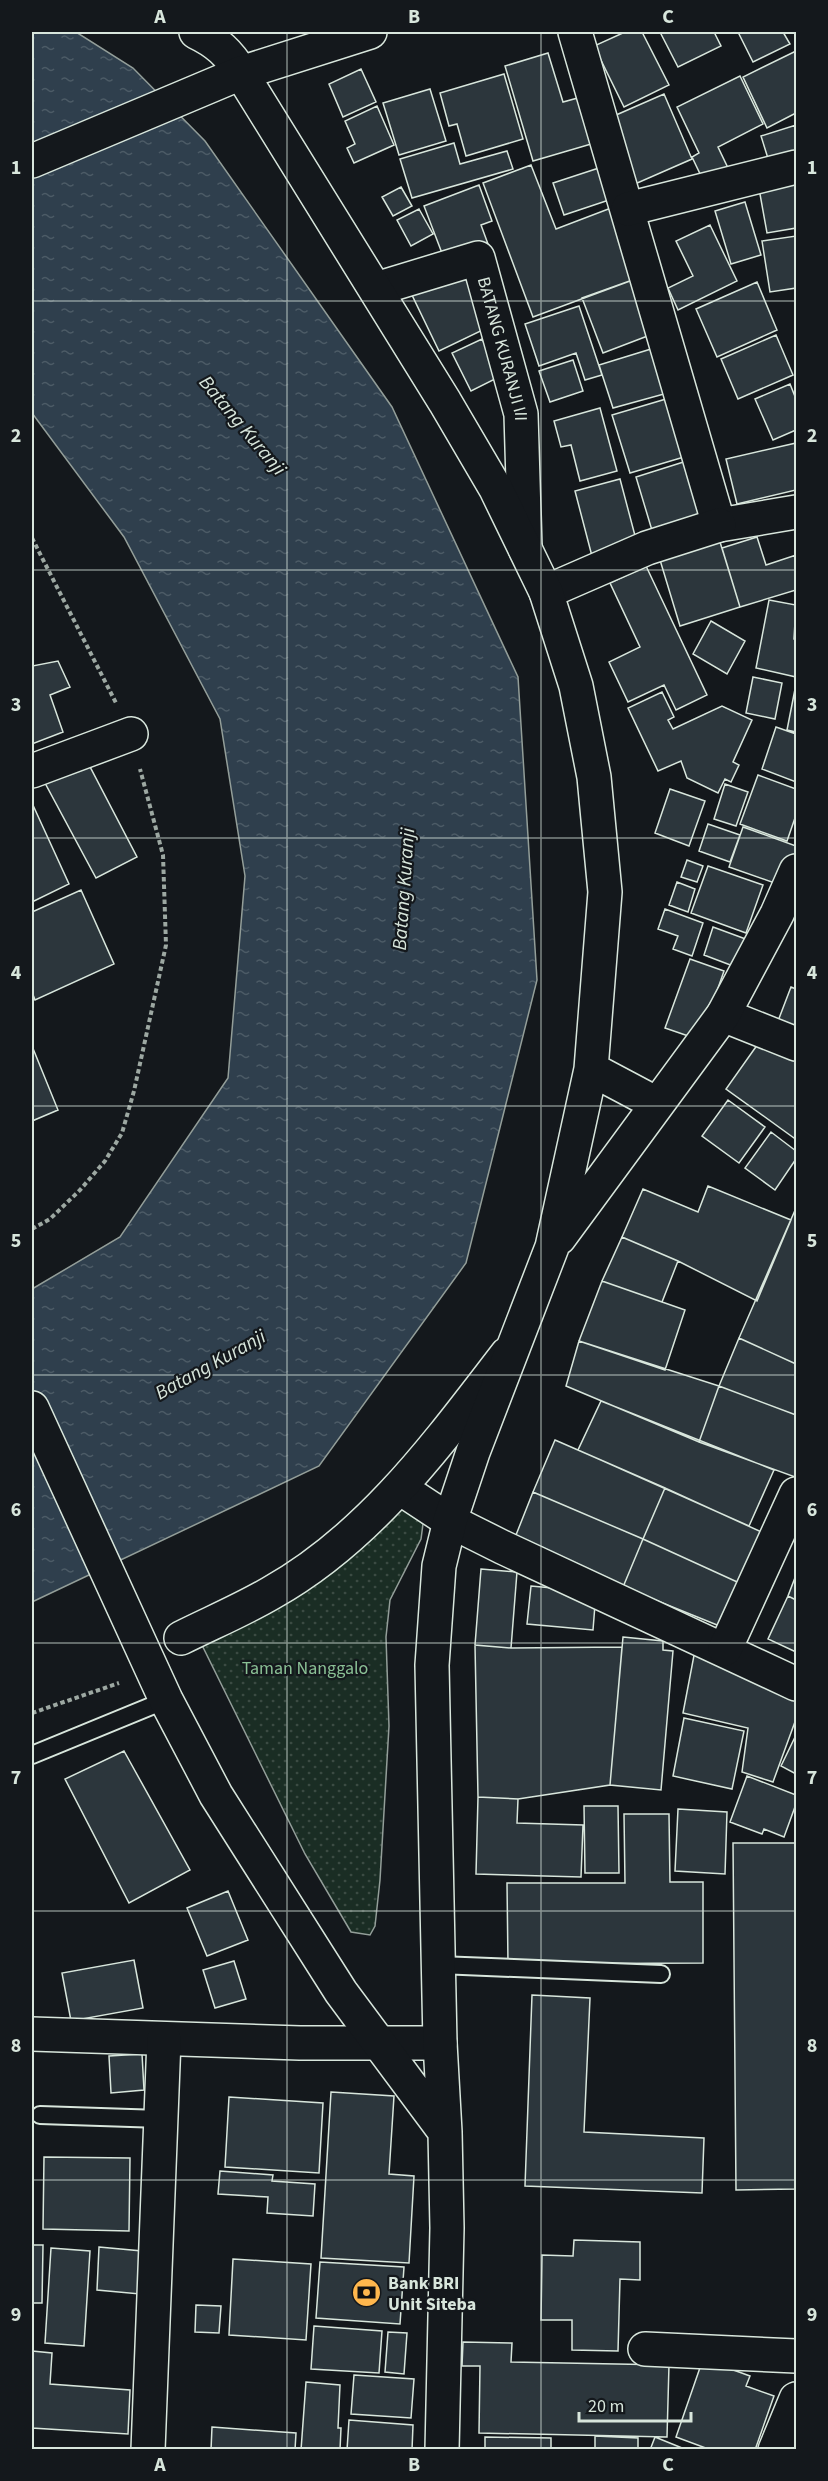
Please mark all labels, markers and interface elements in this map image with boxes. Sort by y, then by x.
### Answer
text: A [153,3,166,31]
text: B [408,3,420,31]
text: C [662,3,674,31]
text: 1 [11,154,21,182]
text: 1 [807,154,817,182]
street label: BATANG KURANJI III [471,274,533,422]
water label: Batang Kuranji [192,370,293,482]
text: 2 [11,422,21,450]
text: 2 [807,422,817,450]
text: 3 [11,691,21,719]
text: 3 [807,691,817,719]
water label: Batang Kuranji [386,827,422,951]
text: 4 [11,959,22,987]
text: 4 [807,959,818,987]
text: 5 [11,1227,21,1255]
text: 5 [807,1227,817,1255]
water label: Batang Kuranji [150,1323,271,1407]
text: 6 [11,1496,21,1524]
text: 6 [807,1496,817,1524]
park label: Taman Nanggalo [242,1656,368,1681]
text: 7 [11,1764,21,1792]
text: 7 [807,1764,817,1792]
text: 8 [11,2032,21,2060]
text: 8 [807,2032,817,2060]
place label: Bank BRI Unit Siteba [388,2271,476,2317]
bank icon: Bank BRI Unit Siteba [351,2277,383,2309]
text: 9 [11,2301,21,2329]
text: 9 [807,2301,817,2329]
scale bar [579,2385,692,2423]
text: 20 m [588,2394,624,2419]
text: A [153,2451,166,2479]
text: B [408,2451,420,2479]
text: C [662,2451,674,2479]

